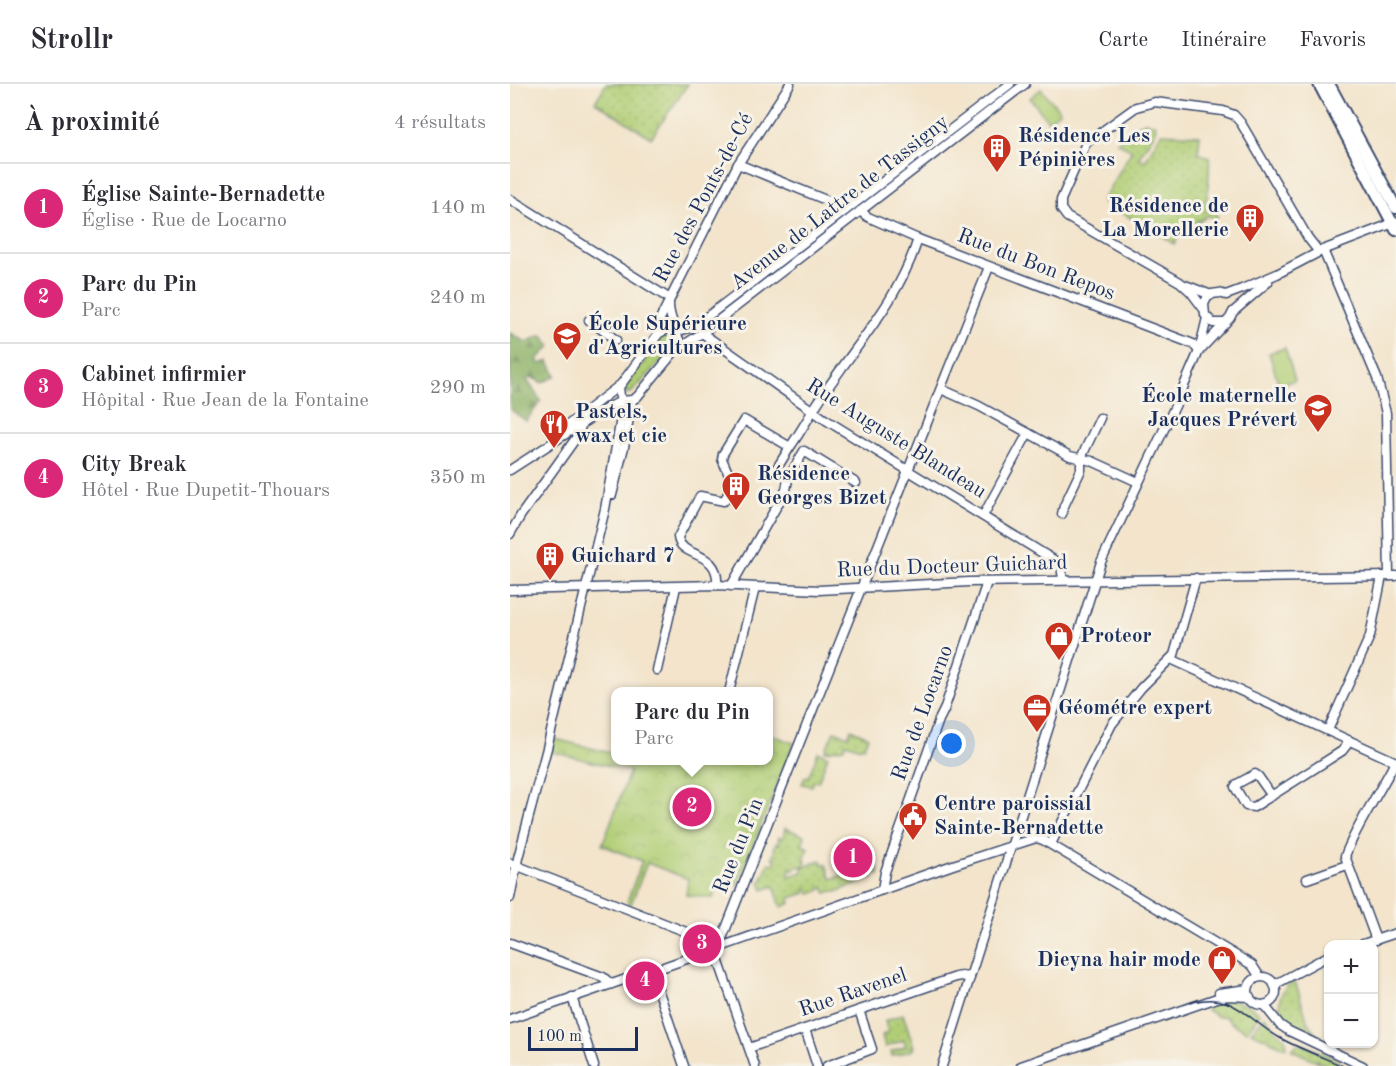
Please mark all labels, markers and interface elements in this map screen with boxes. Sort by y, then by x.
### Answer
text: Strollr [30,27,113,55]
text: Carte [1098,30,1148,51]
text: Itinéraire [1181,30,1267,51]
text: Favoris [1300,30,1366,51]
text: À proximité [24,110,160,136]
street label: Rue des Ponts-de-Cé [650,110,758,286]
street label: Avenue de Lattre de Tassigny [727,111,953,295]
text: 4 résultats [394,113,486,133]
place label: Résidence Les Pépinières [1018,126,1150,171]
building icon: Résidence Les Pépinières [981,132,1013,174]
text: Église Sainte-Bernadette [81,184,325,206]
place label: Résidence de La Morellerie [1102,196,1229,241]
text: 1 [38,198,49,218]
text: 140 m [430,198,486,218]
building icon: Résidence de La Morellerie [1234,202,1266,244]
text: Église · Rue de Locarno [81,211,287,231]
street label: Rue du Bon Repos [954,225,1118,305]
text: Parc du Pin [81,274,197,296]
text: 2 [38,288,49,308]
text: 240 m [430,288,486,308]
text: Parc [81,301,121,321]
place label: École Supérieure d'Agricultures [588,310,747,359]
school or university icon: École Supérieure d'Agricultures [551,320,583,362]
text: Cabinet infirmier [81,364,246,386]
street label: Rue Auguste Blandeau [802,375,990,503]
text: 3 [38,378,49,398]
text: 290 m [430,378,486,398]
place label: École maternelle Jacques Prévert [1141,382,1297,431]
text: Hôpital · Rue Jean de la Fontaine [81,391,369,411]
school or university icon: École maternelle Jacques Prévert [1302,392,1334,434]
place label: Pastels, wax et cie [575,402,667,447]
restaurant icon: Pastels, wax et cie [538,408,570,450]
text: City Break [81,454,187,476]
place label: Résidence Georges Bizet [757,464,887,509]
text: 4 [38,468,49,488]
text: 350 m [430,468,486,488]
building icon: Résidence Georges Bizet [720,470,752,512]
text: Hôtel · Rue Dupetit-Thouars [81,481,330,501]
building icon: Guichard 7 [534,540,566,582]
place label: Guichard 7 [571,546,675,567]
street label: Rue du Docteur Guichard [836,552,1068,582]
shop icon: Proteor [1043,620,1075,662]
place label: Proteor [1080,626,1152,647]
street label: Rue de Locarno [889,642,957,784]
popup [611,687,773,765]
office icon: Géométre expert [1021,692,1053,734]
place label: Géométre expert [1058,698,1212,719]
text: Parc du Pin [634,702,750,724]
text: Parc [634,729,674,749]
your location [937,729,966,758]
pin: 2 [672,784,711,830]
place label: Centre paroissial Sainte-Bernadette [934,794,1104,839]
street label: Rue du Pin [710,795,768,897]
public building icon: Centre paroissial Sainte-Bernadette [897,800,929,842]
pin: 1 [834,836,872,880]
pin: 3 [682,922,722,966]
map controls [1324,940,1378,1048]
button: + [1324,940,1378,994]
shop icon: Dieyna hair mode [1206,944,1238,986]
place label: Dieyna hair mode [1037,950,1201,971]
pin: 4 [626,958,664,1004]
street label: Rue Ravenel [796,965,910,1021]
button: − [1324,994,1378,1048]
scale bar [528,1024,638,1052]
text: 100 m [537,1029,582,1045]

